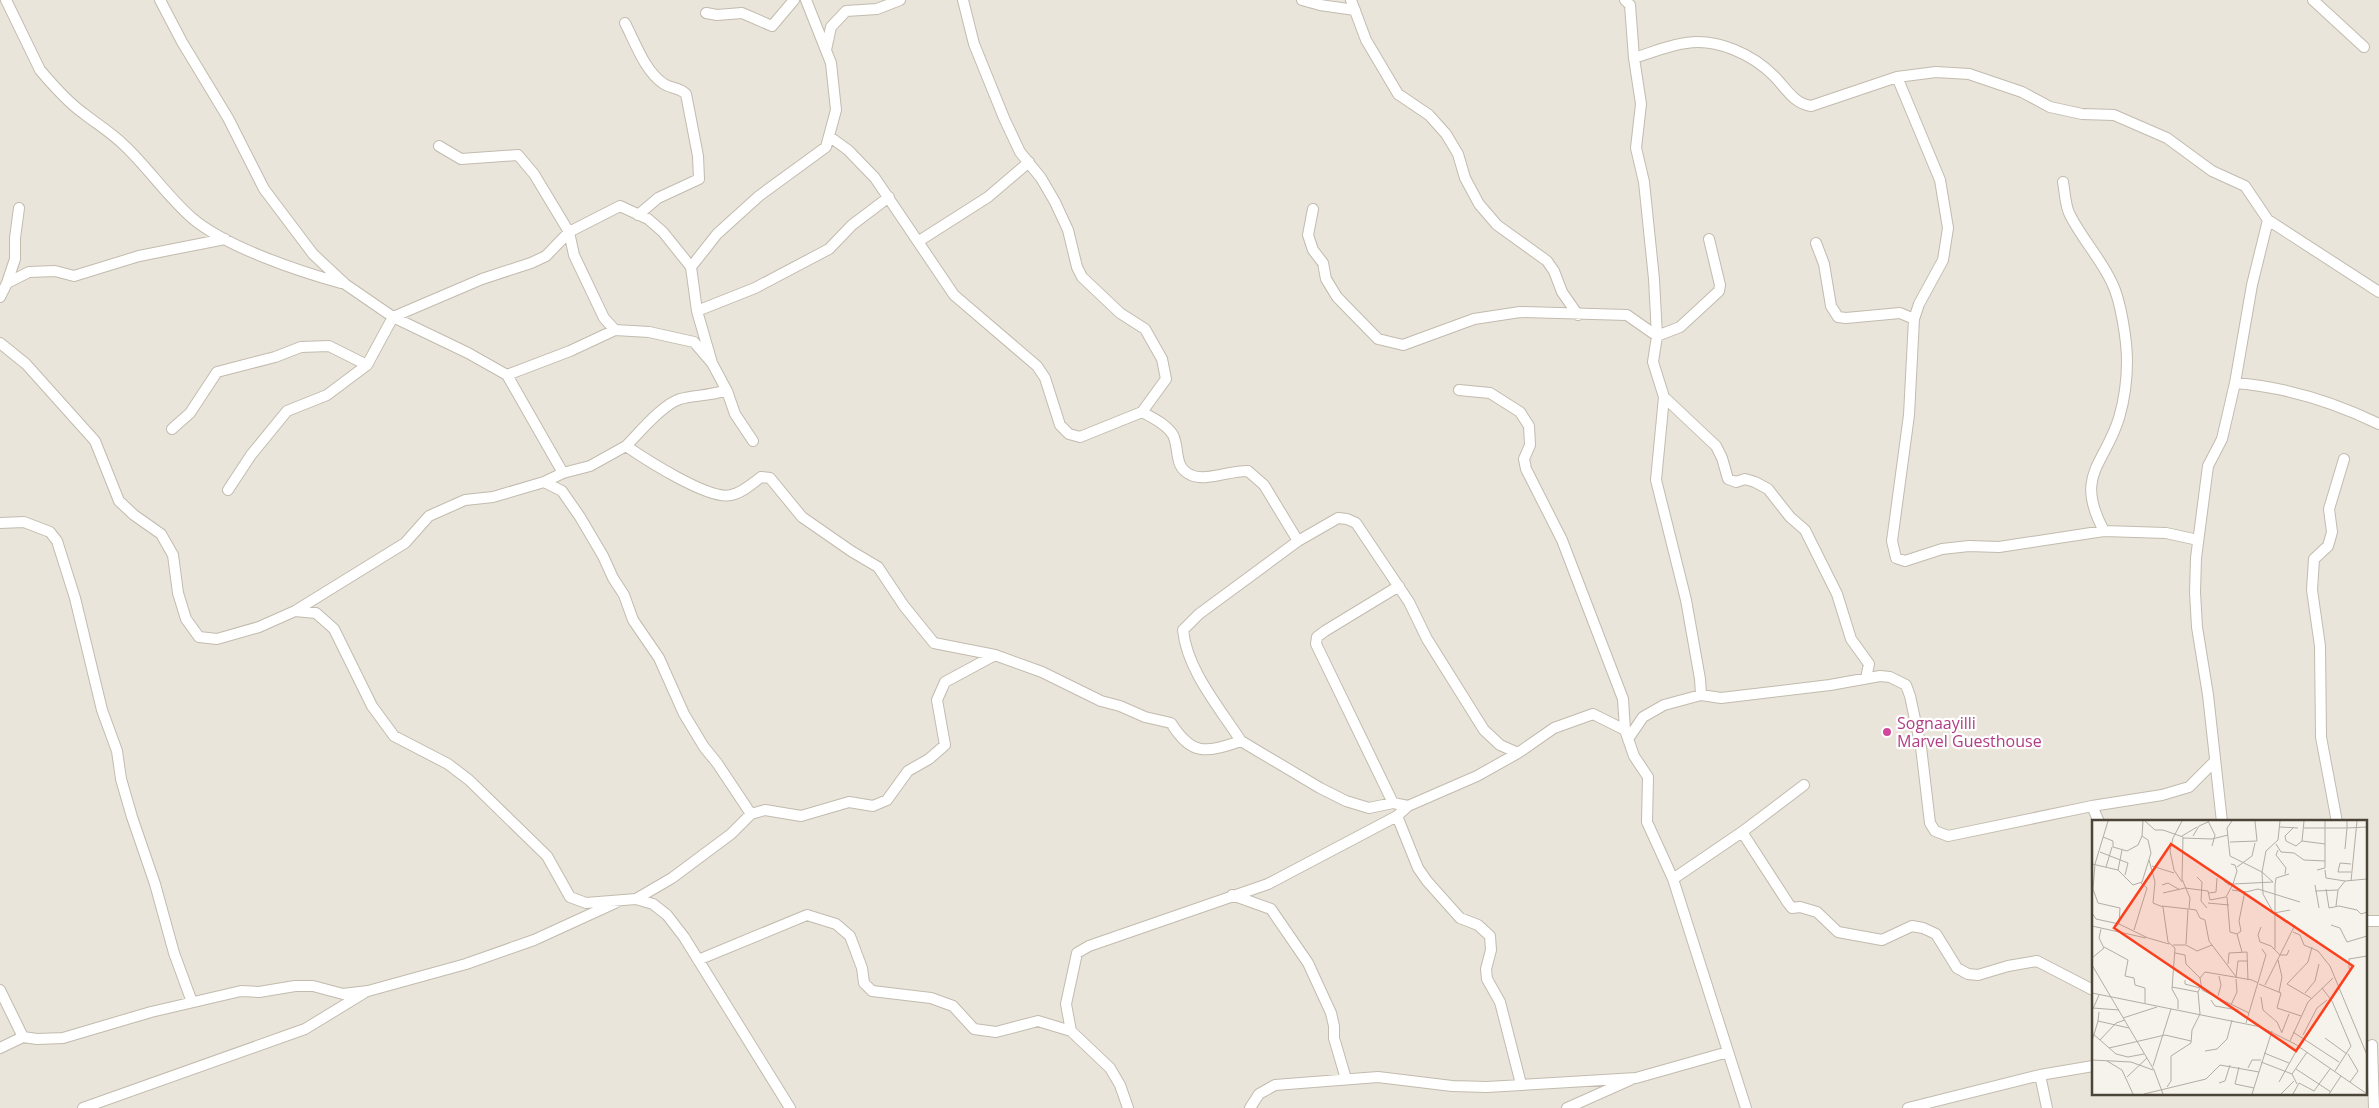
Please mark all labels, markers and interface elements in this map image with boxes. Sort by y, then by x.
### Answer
place label: Sognaayilli Marvel Guesthouse [1897,712,2042,752]
marker: Sognaayilli Marvel Guesthouse [1881,726,1893,738]
inset map [2092,820,2366,1096]

